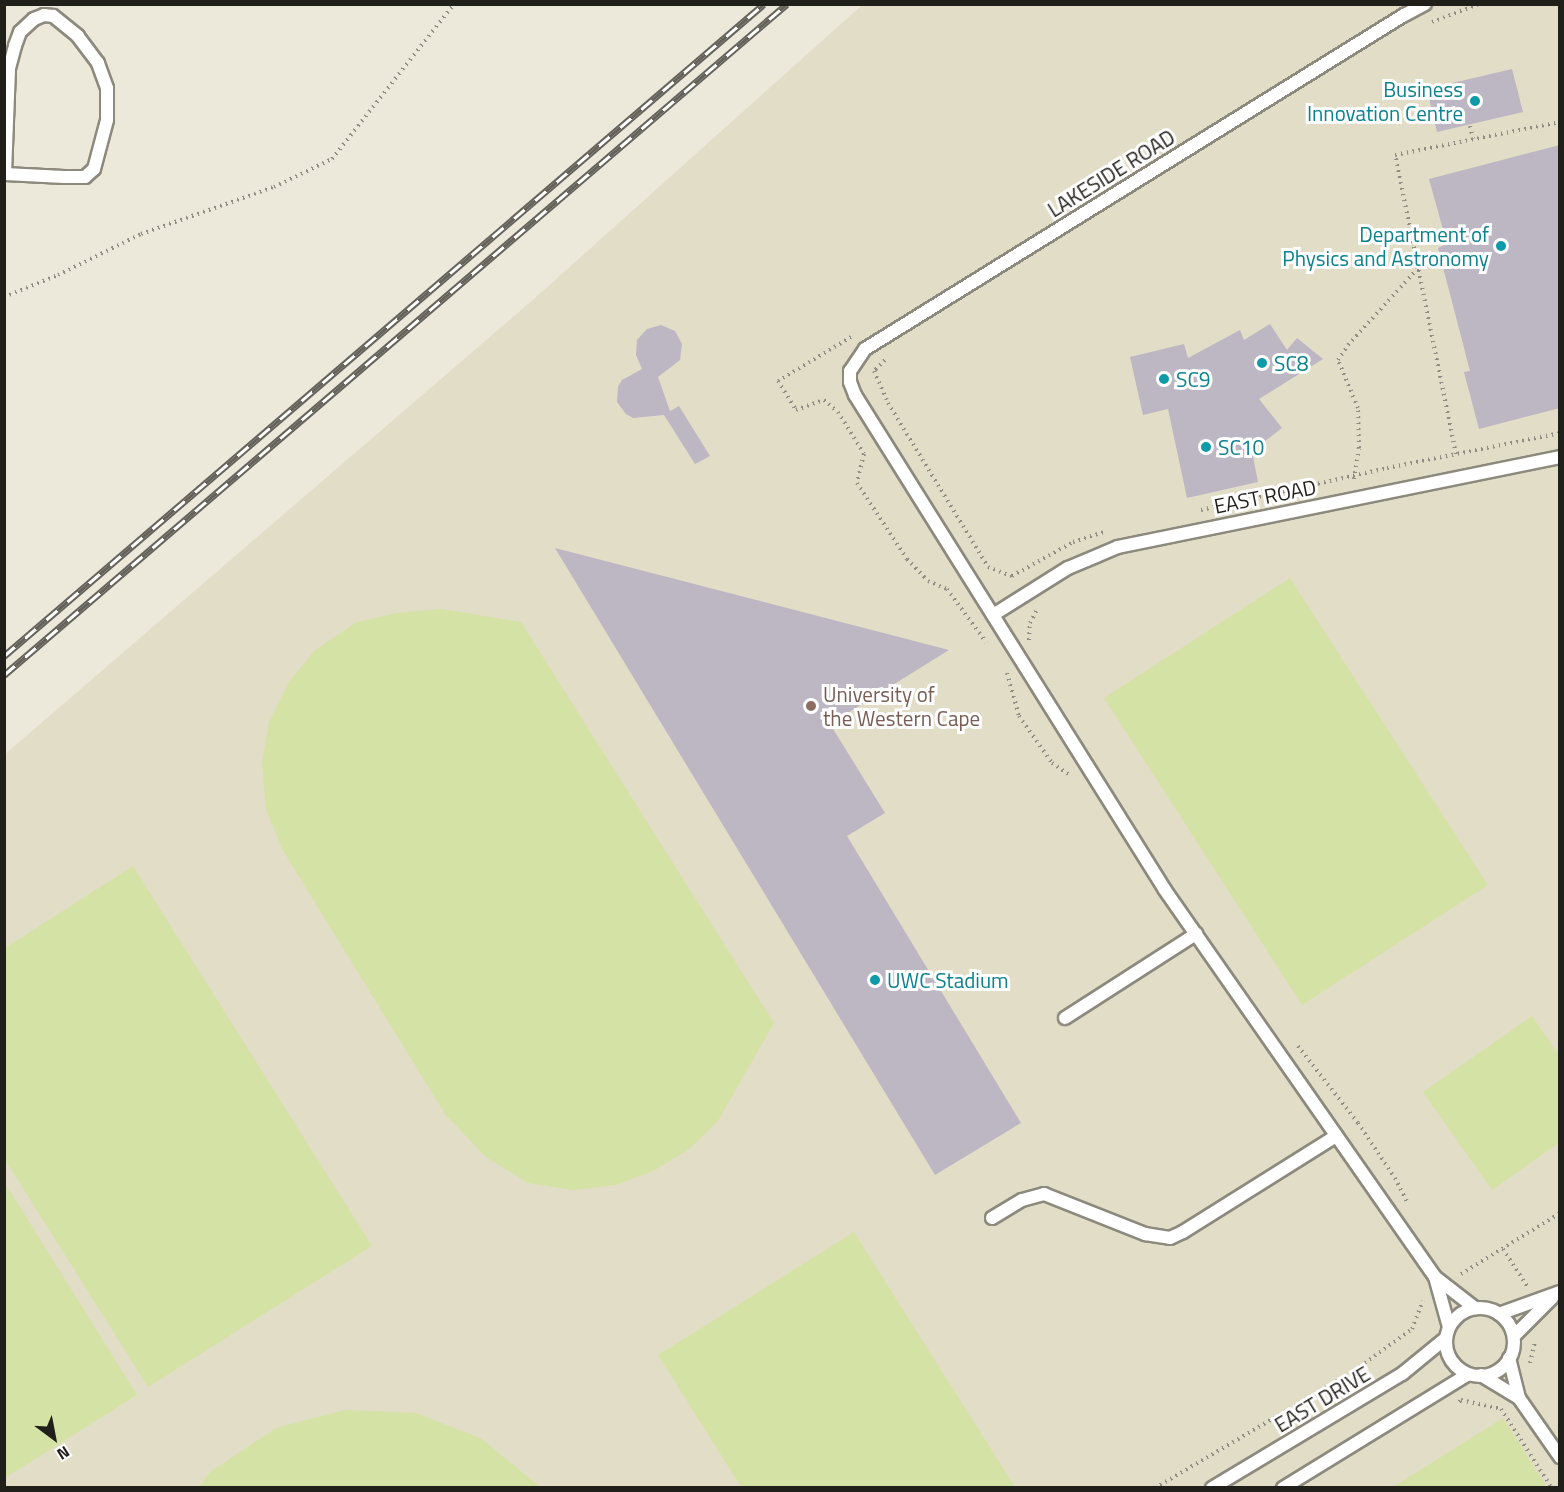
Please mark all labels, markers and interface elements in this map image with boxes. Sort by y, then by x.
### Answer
place label: Business Innovation Centre [1307,76,1463,126]
marker: Business Innovation Centre [1468,94,1482,108]
street label: LAKESIDE ROAD [1043,124,1179,222]
place label: Department of Physics and Astronomy [1282,221,1489,271]
marker: Department of Physics and Astronomy [1494,239,1508,253]
place label: SC8 [1274,350,1309,376]
marker: SC8 [1255,356,1269,370]
place label: SC9 [1176,366,1211,392]
marker: SC9 [1157,372,1171,386]
place label: SC10 [1218,434,1264,460]
marker: SC10 [1199,440,1213,454]
street label: EAST ROAD [1212,474,1318,518]
place label: University of the Western Cape [823,681,980,731]
marker: University of the Western Cape [804,699,818,713]
place label: UWC Stadium [887,967,1009,993]
marker: UWC Stadium [868,973,882,987]
street label: EAST DRIVE [1270,1361,1374,1437]
north arrow [24,1408,84,1468]
text: N [52,1440,75,1466]

